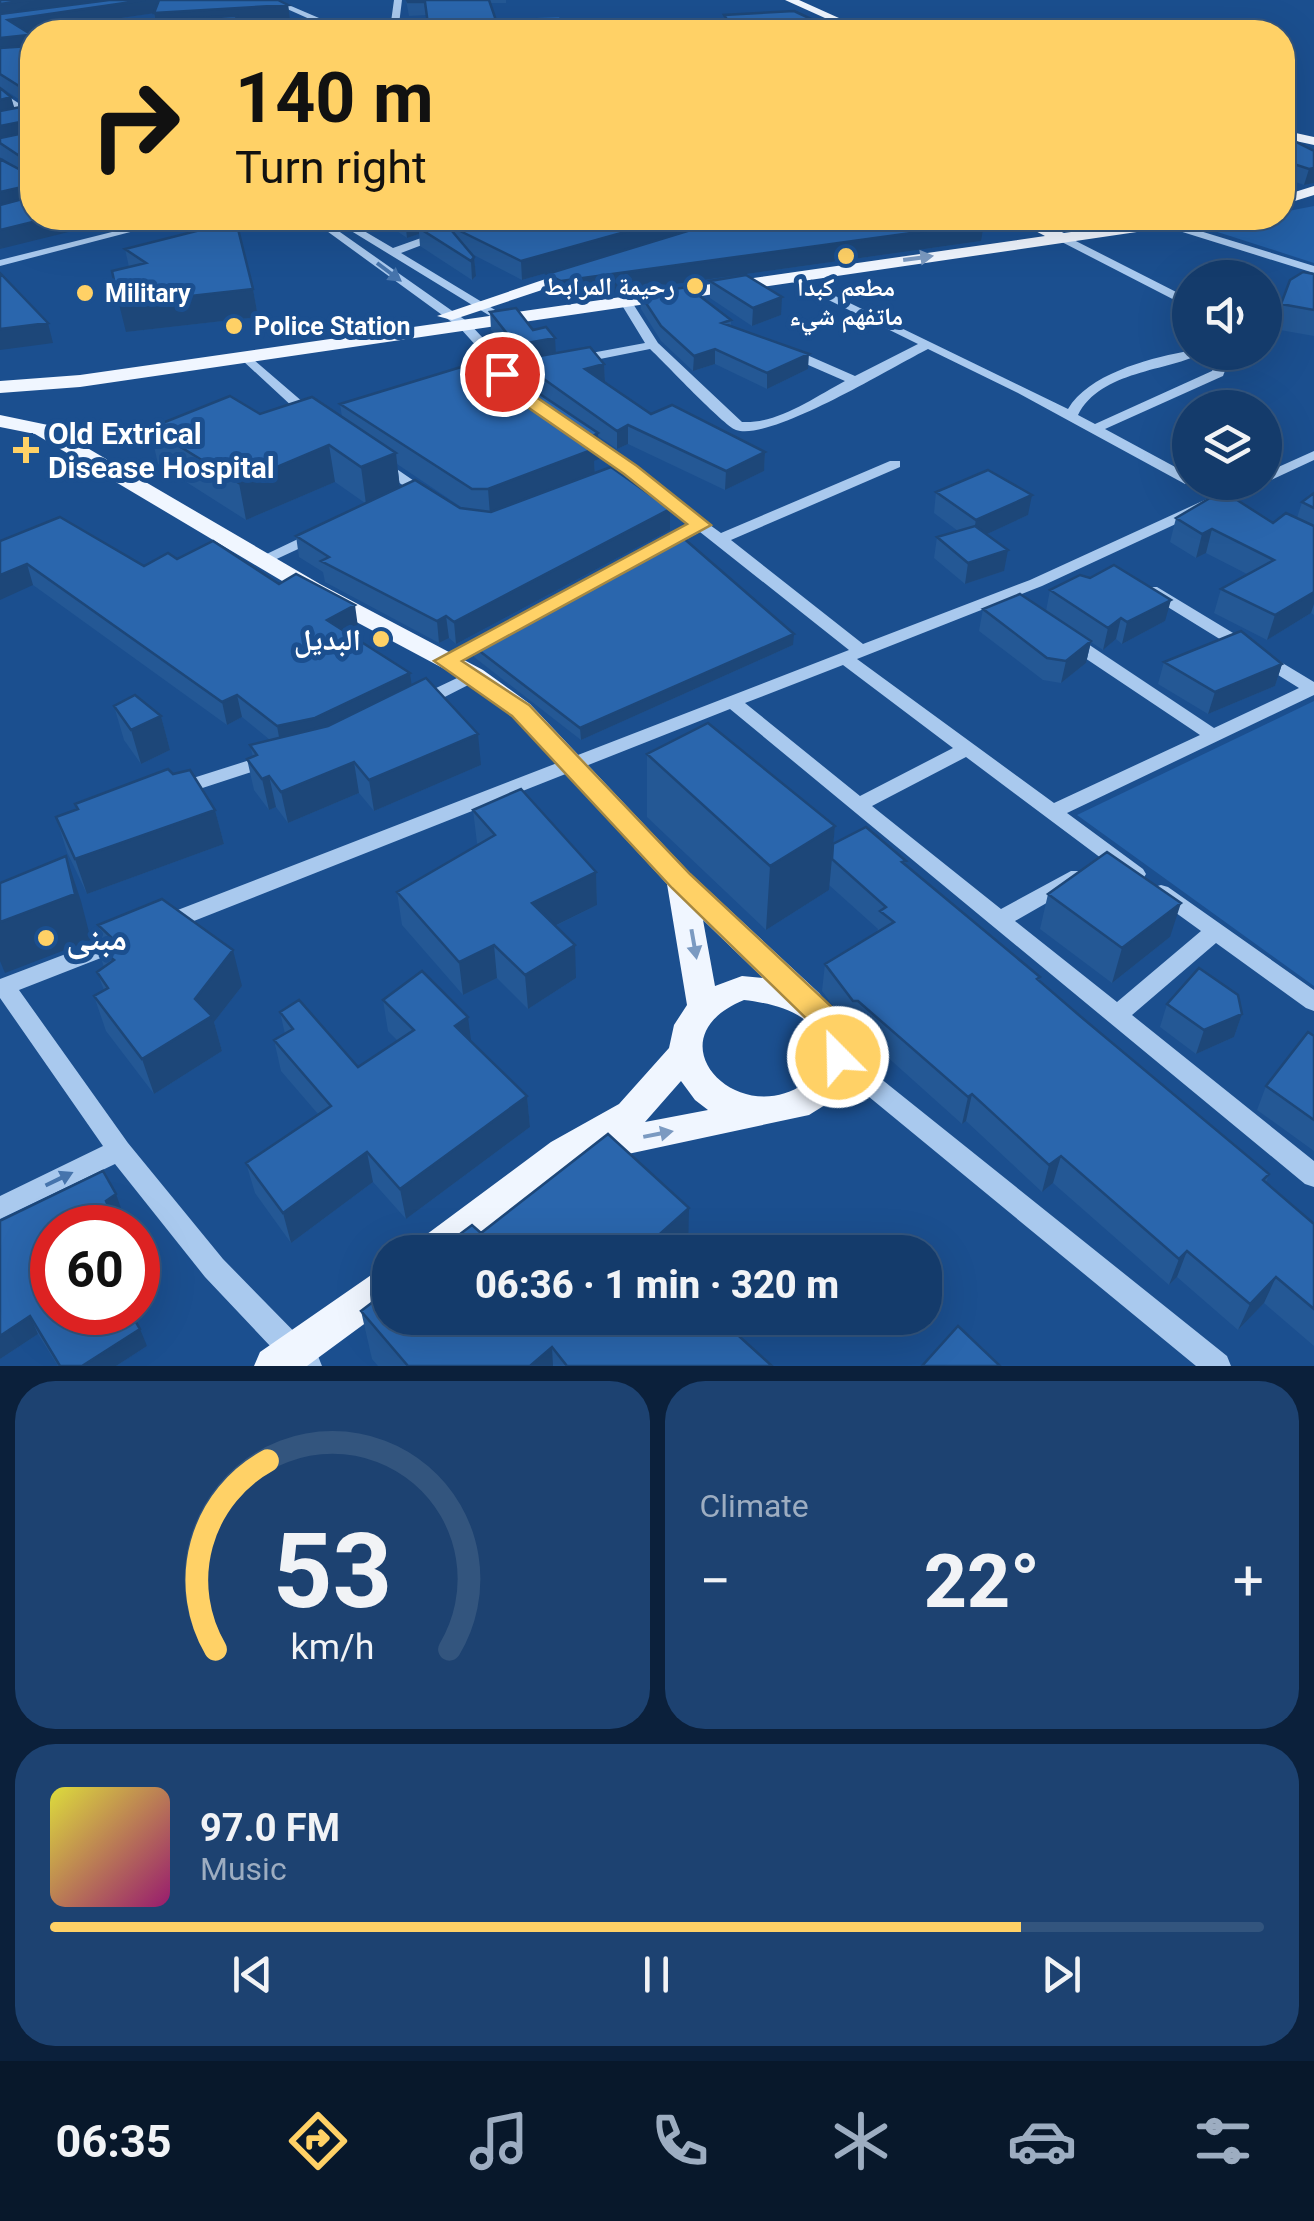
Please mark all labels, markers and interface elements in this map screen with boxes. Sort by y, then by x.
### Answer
text: 140 m [235,57,434,139]
icon: right [70,60,200,190]
text: Turn right [235,141,427,194]
marker: مطعم كبدا ماتفهم شيء [835,245,857,267]
one-way arrow [903,249,934,265]
map controls [1172,260,1282,500]
button: sound [1172,260,1282,370]
one-way arrow [376,261,402,281]
place label: رحيمة المرابط [544,272,675,301]
place label: مطعم كبدا ماتفهم شيء [789,273,903,336]
marker: رحيمة المرابط [684,275,706,297]
place label: Military [105,279,191,308]
marker: Military [74,282,96,304]
place label: Police Station [254,312,410,341]
marker: Police Station [223,315,245,337]
pin [460,332,545,417]
icon: arrive [475,347,530,402]
button: layers [1172,390,1282,500]
place label: Old Extrical Disease Hospital [48,416,275,485]
marker: Old Extrical Disease Hospital [13,437,39,463]
place label: البديل [294,622,361,658]
marker: البديل [370,628,392,650]
place label: مبنى [66,918,127,960]
marker: مبنى [35,927,57,949]
one-way arrow [687,928,702,960]
position arrow [786,1005,890,1109]
one-way arrow [643,1126,674,1142]
one-way arrow [45,1170,74,1187]
speed limit sign: 60 [30,1205,160,1335]
text: 06:36 · 1 min · 320 m [475,1263,839,1307]
text: Climate [700,1487,809,1525]
text: 53 [273,1511,392,1632]
text: 22° [924,1537,1040,1625]
text: − [700,1549,731,1613]
text: + [1233,1549,1264,1613]
text: km/h [290,1626,374,1668]
text: 97.0 FM [200,1806,340,1850]
text: Music [200,1850,287,1888]
icon: previous [225,1947,280,2002]
icon: pause [629,1947,684,2002]
icon: next [1034,1947,1089,2002]
icon: directions [283,2106,353,2176]
icon: music [464,2106,534,2176]
icon: phone [645,2106,715,2176]
icon: climate [826,2106,896,2176]
icon: car [1007,2106,1077,2176]
icon: filters [1188,2106,1258,2176]
text: 06:35 [56,2115,172,2168]

